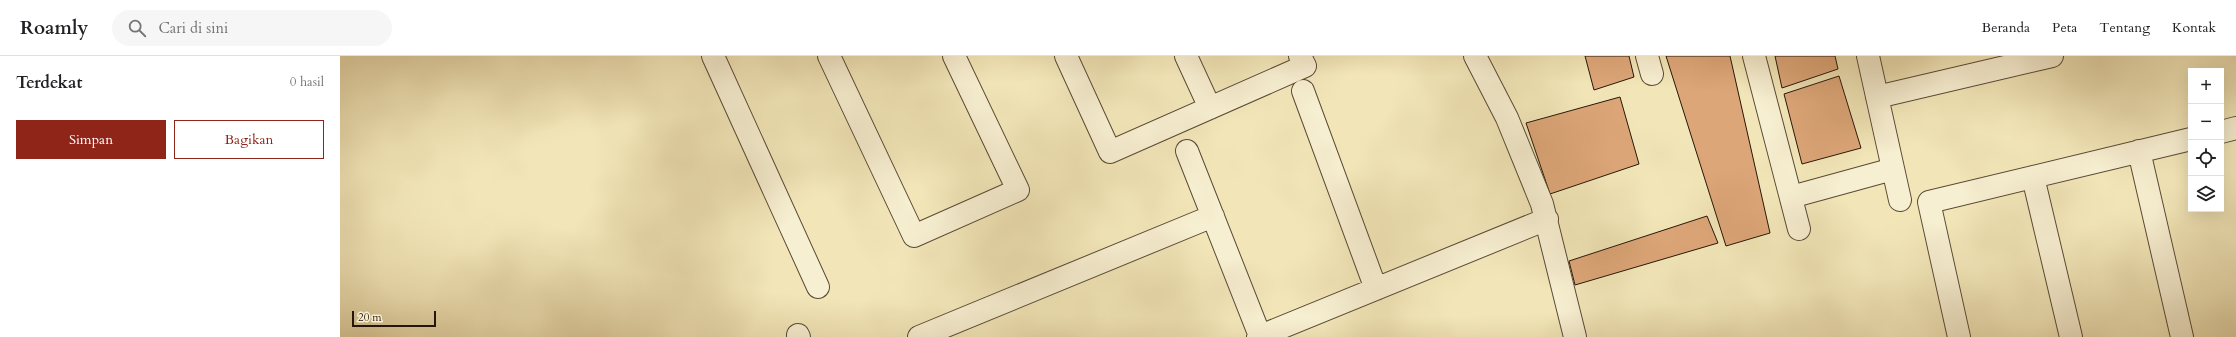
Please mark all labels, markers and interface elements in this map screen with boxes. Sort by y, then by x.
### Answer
search box [112,10,392,46]
text: Roamly [20,15,88,41]
icon: search [126,17,148,39]
text: Cari di sini [158,18,228,38]
text: Beranda [1982,18,2030,37]
text: Peta [2052,18,2077,37]
text: Tentang [2099,18,2150,37]
text: Kontak [2172,18,2216,37]
map controls [2188,68,2224,212]
button: + [2188,68,2224,104]
text: Terdekat [16,71,82,94]
text: 0 hasil [290,73,324,91]
button: − [2188,104,2224,140]
button: Simpan [16,120,166,159]
button: Bagikan [174,120,324,159]
button: locate [2188,140,2224,176]
button: layers [2188,176,2224,212]
scale bar [352,309,436,328]
text: 20 m [358,310,382,325]

